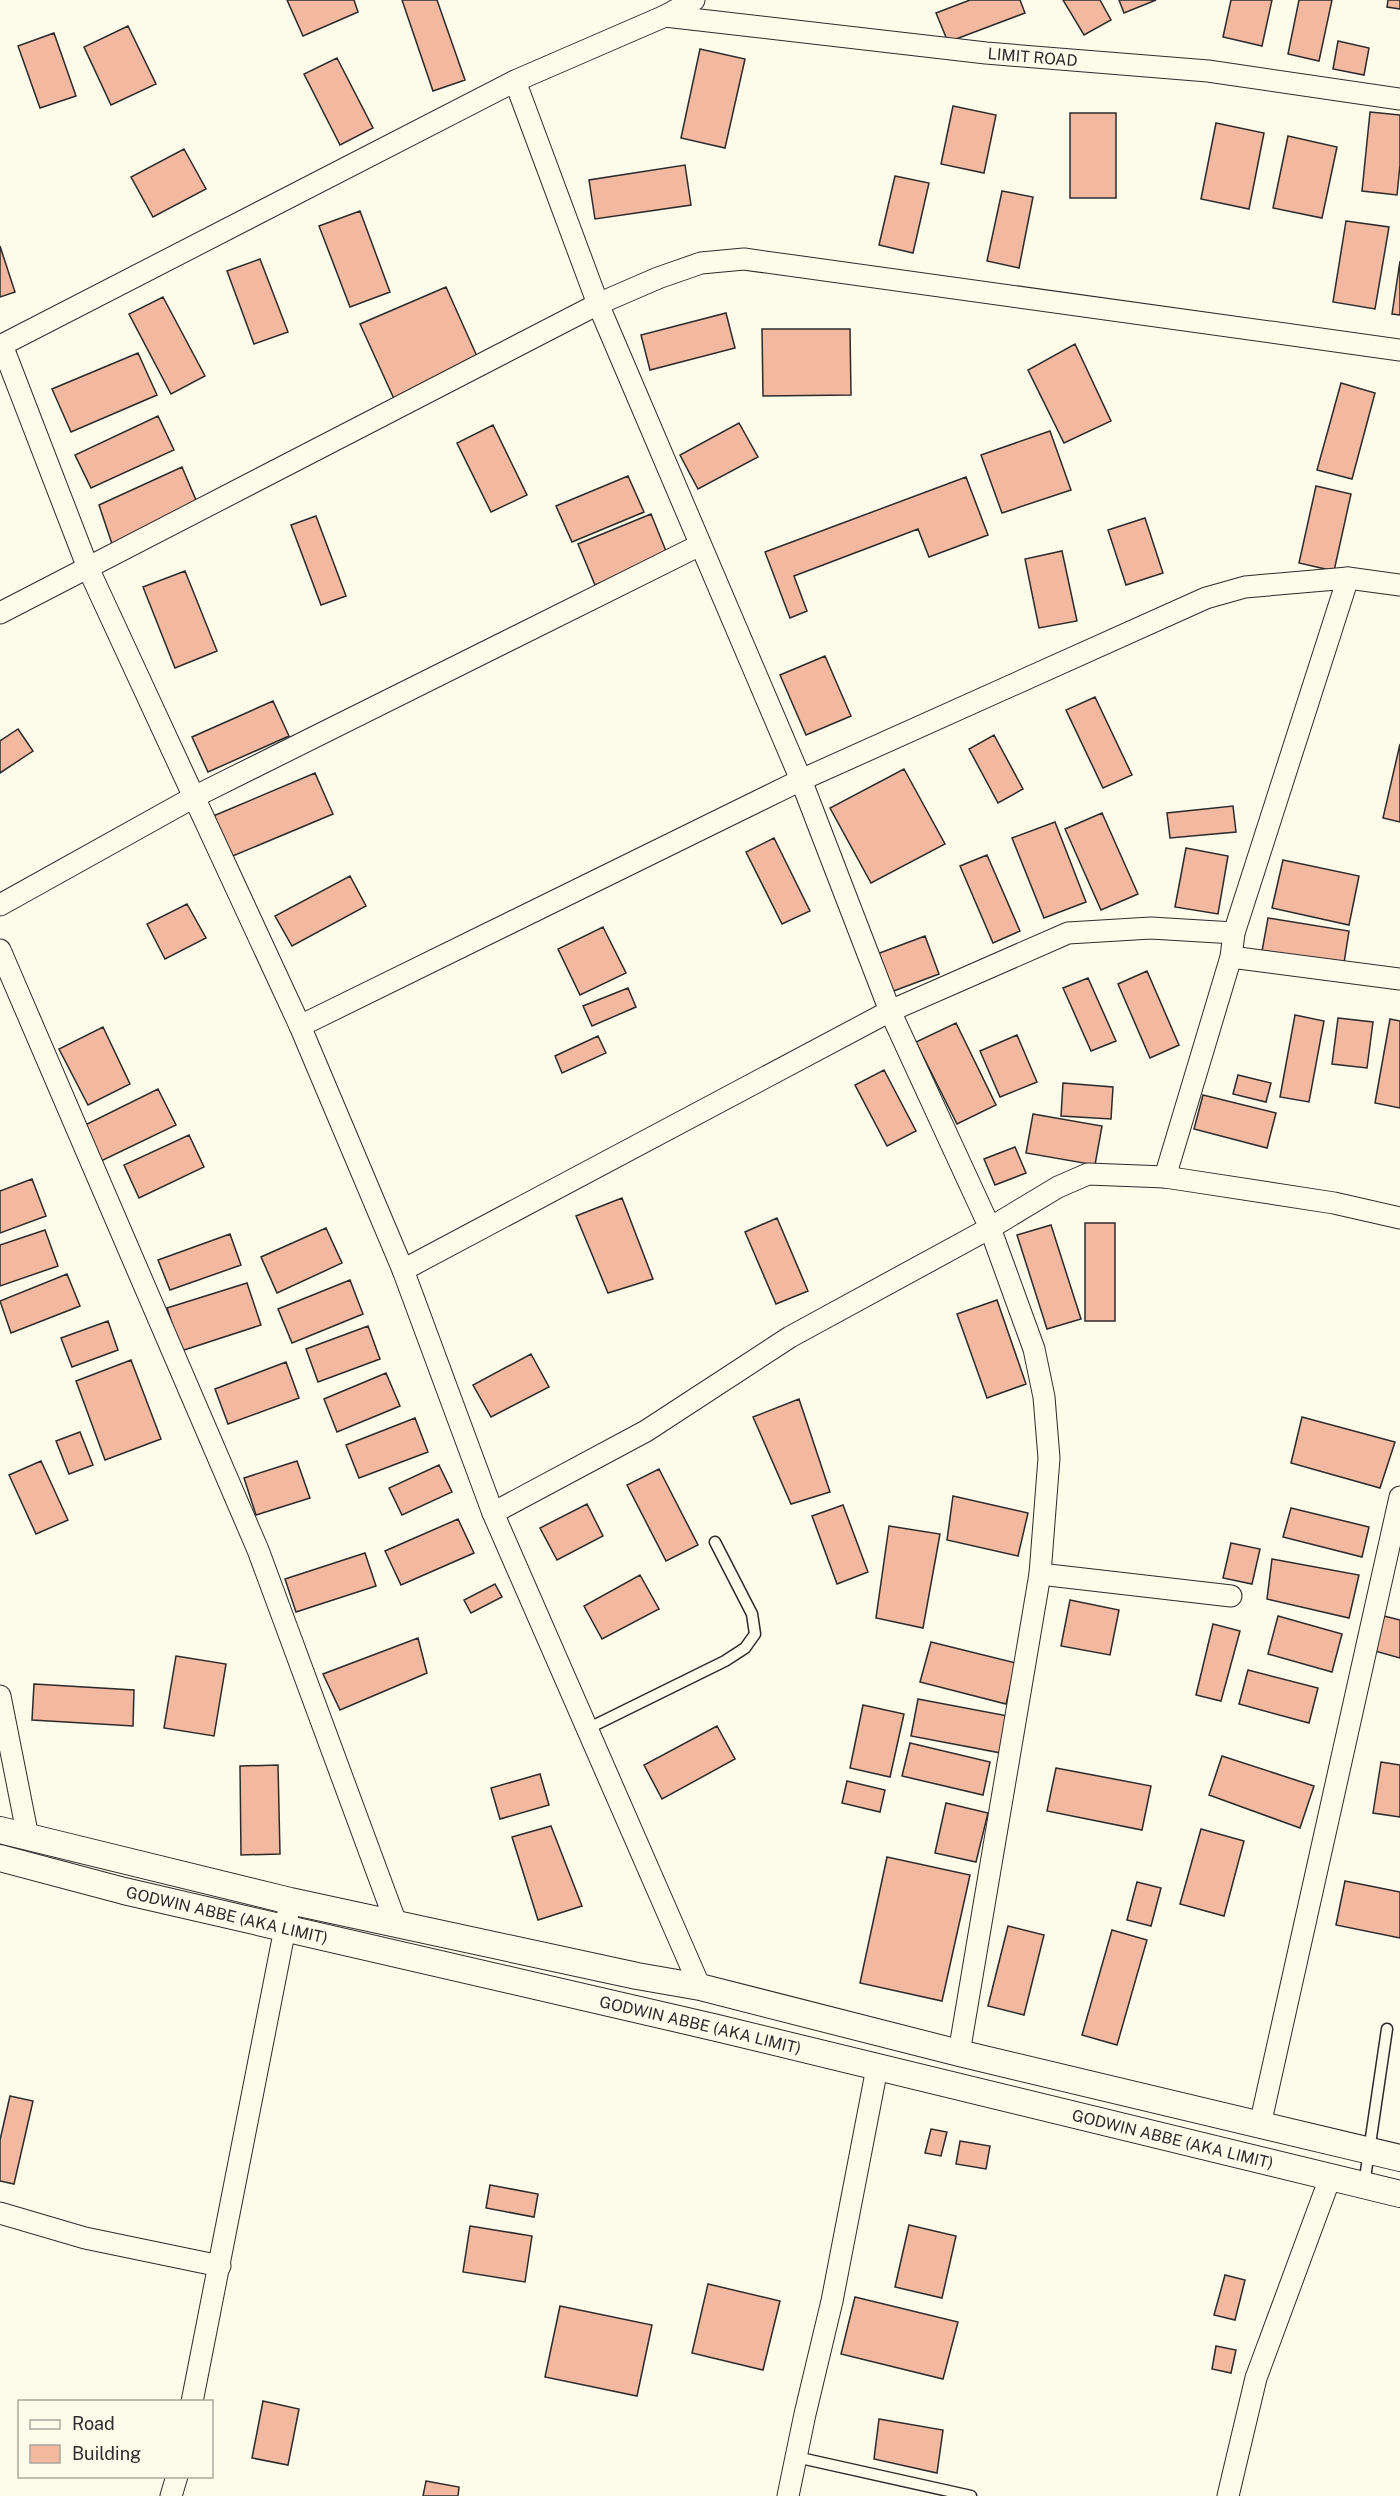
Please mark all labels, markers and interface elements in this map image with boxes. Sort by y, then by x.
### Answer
street label: LIMIT ROAD [987,44,1078,70]
street label: GODWIN ABBE (AKA LIMIT) [124,1882,330,1947]
street label: GODWIN ABBE (AKA LIMIT) [598,1992,803,2058]
street label: GODWIN ABBE (AKA LIMIT) [1070,2105,1275,2172]
legend [18,2400,213,2478]
text: Road [72,2413,115,2434]
text: Building [72,2443,141,2464]

